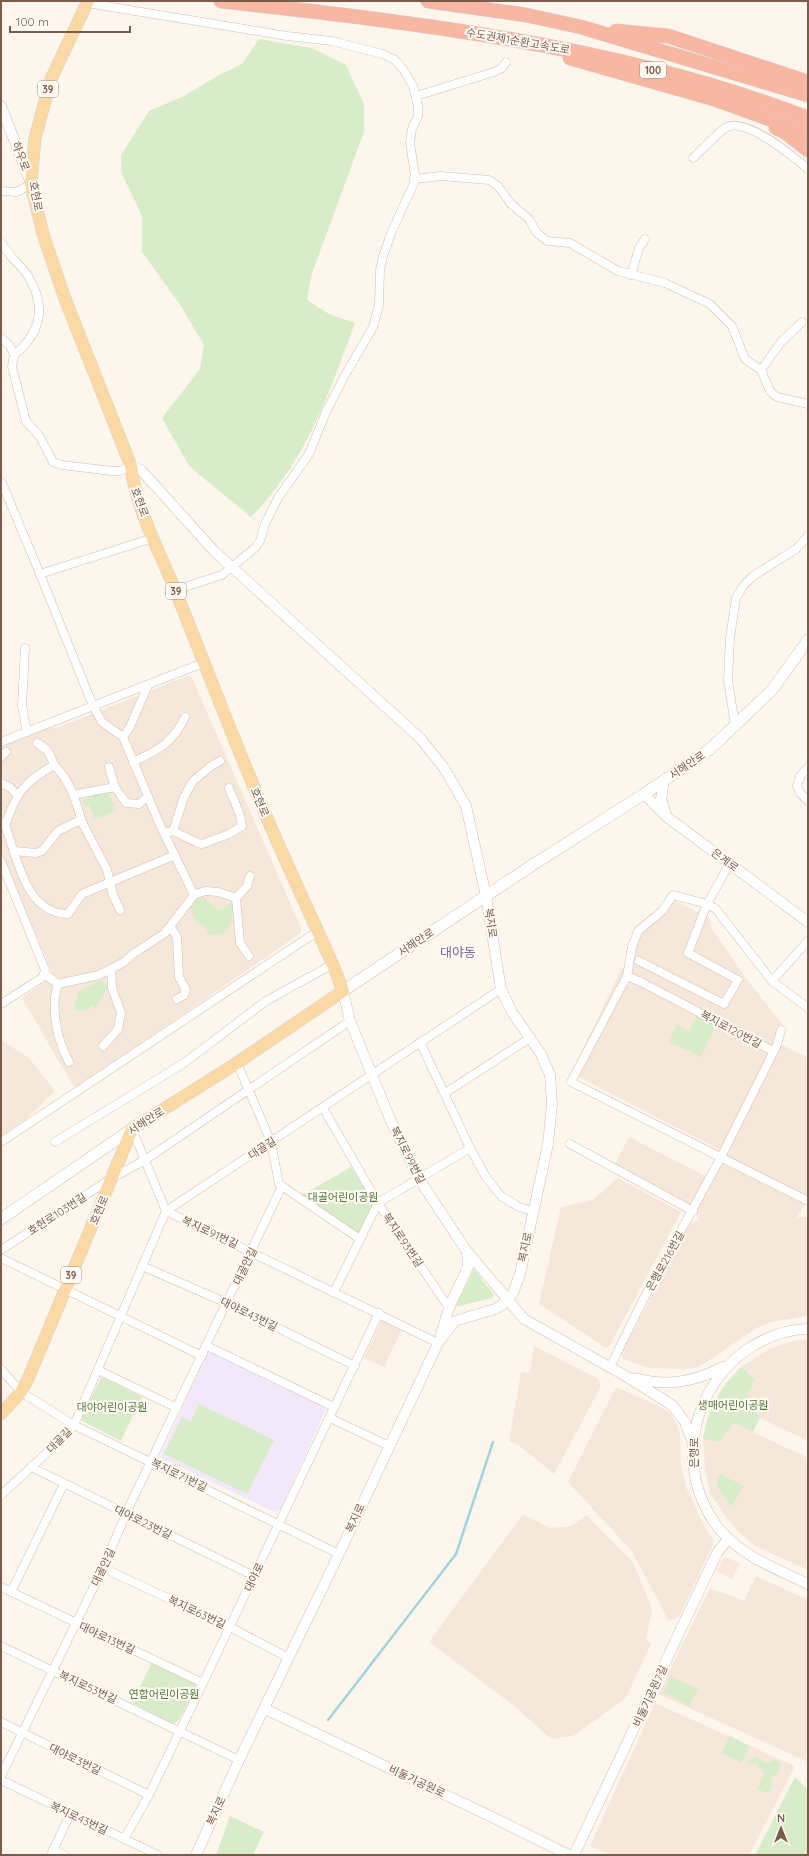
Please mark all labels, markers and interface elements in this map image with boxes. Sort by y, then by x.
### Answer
scale bar [10,8,130,34]
text: 100 m [16,14,49,29]
street label: 수도권제1순환고속도로 [465,25,571,57]
road number: 100 [640,62,666,78]
road number: 39 [38,81,58,97]
street label: 하우로 [9,139,33,173]
street label: 호현로 [26,180,46,212]
street label: 호현로 [128,485,152,519]
road number: 39 [166,583,186,599]
street label: 서해안로 [666,748,708,782]
street label: 호현로 [248,785,272,819]
street label: 은계로 [709,845,741,875]
street label: 복지로 [482,907,500,939]
street label: 서해안로 [395,925,437,959]
district label: 대야동 [440,944,476,960]
street label: 복지로120번길 [698,1007,764,1051]
street label: 서해안로 [125,1104,167,1138]
street label: 복지로99번길 [387,1124,429,1186]
street label: 대골길 [245,1134,279,1162]
street label: 호현로103번길 [25,1190,89,1238]
park label: 대골어린이공원 [308,1190,378,1204]
street label: 호현로 [87,1193,111,1227]
street label: 복지로93번길 [380,1210,426,1270]
street label: 복지로91번길 [179,1213,241,1251]
street label: 은행로216번길 [643,1228,687,1294]
street label: 복지로 [515,1231,535,1263]
street label: 대골안길 [230,1245,260,1287]
road number: 39 [61,1267,81,1283]
street label: 대야로43번길 [218,1294,280,1334]
park label: 생매어린이공원 [698,1398,768,1412]
park label: 대야어린이공원 [77,1400,147,1414]
street label: 대골길 [43,1424,75,1456]
street label: 은행로 [687,1438,701,1468]
street label: 복지로71번길 [149,1455,209,1495]
street label: 복지로 [342,1501,368,1535]
street label: 대야로23번길 [112,1502,174,1542]
street label: 대골안길 [88,1546,118,1588]
street label: 대야로 [241,1560,267,1594]
street label: 복지로63번길 [166,1592,228,1632]
street label: 대야로13번길 [77,1619,137,1657]
street label: 비둘기공원7길 [630,1663,670,1729]
street label: 복지로53번길 [57,1667,119,1707]
park label: 연합어린이공원 [129,1687,199,1701]
street label: 대야로3번길 [47,1740,103,1778]
street label: 비둘기공원로 [387,1762,447,1800]
street label: 복지로 [203,1794,229,1828]
street label: 복지로43번길 [48,1799,110,1837]
north arrow [761,1808,801,1848]
text: N [777,1811,785,1825]

